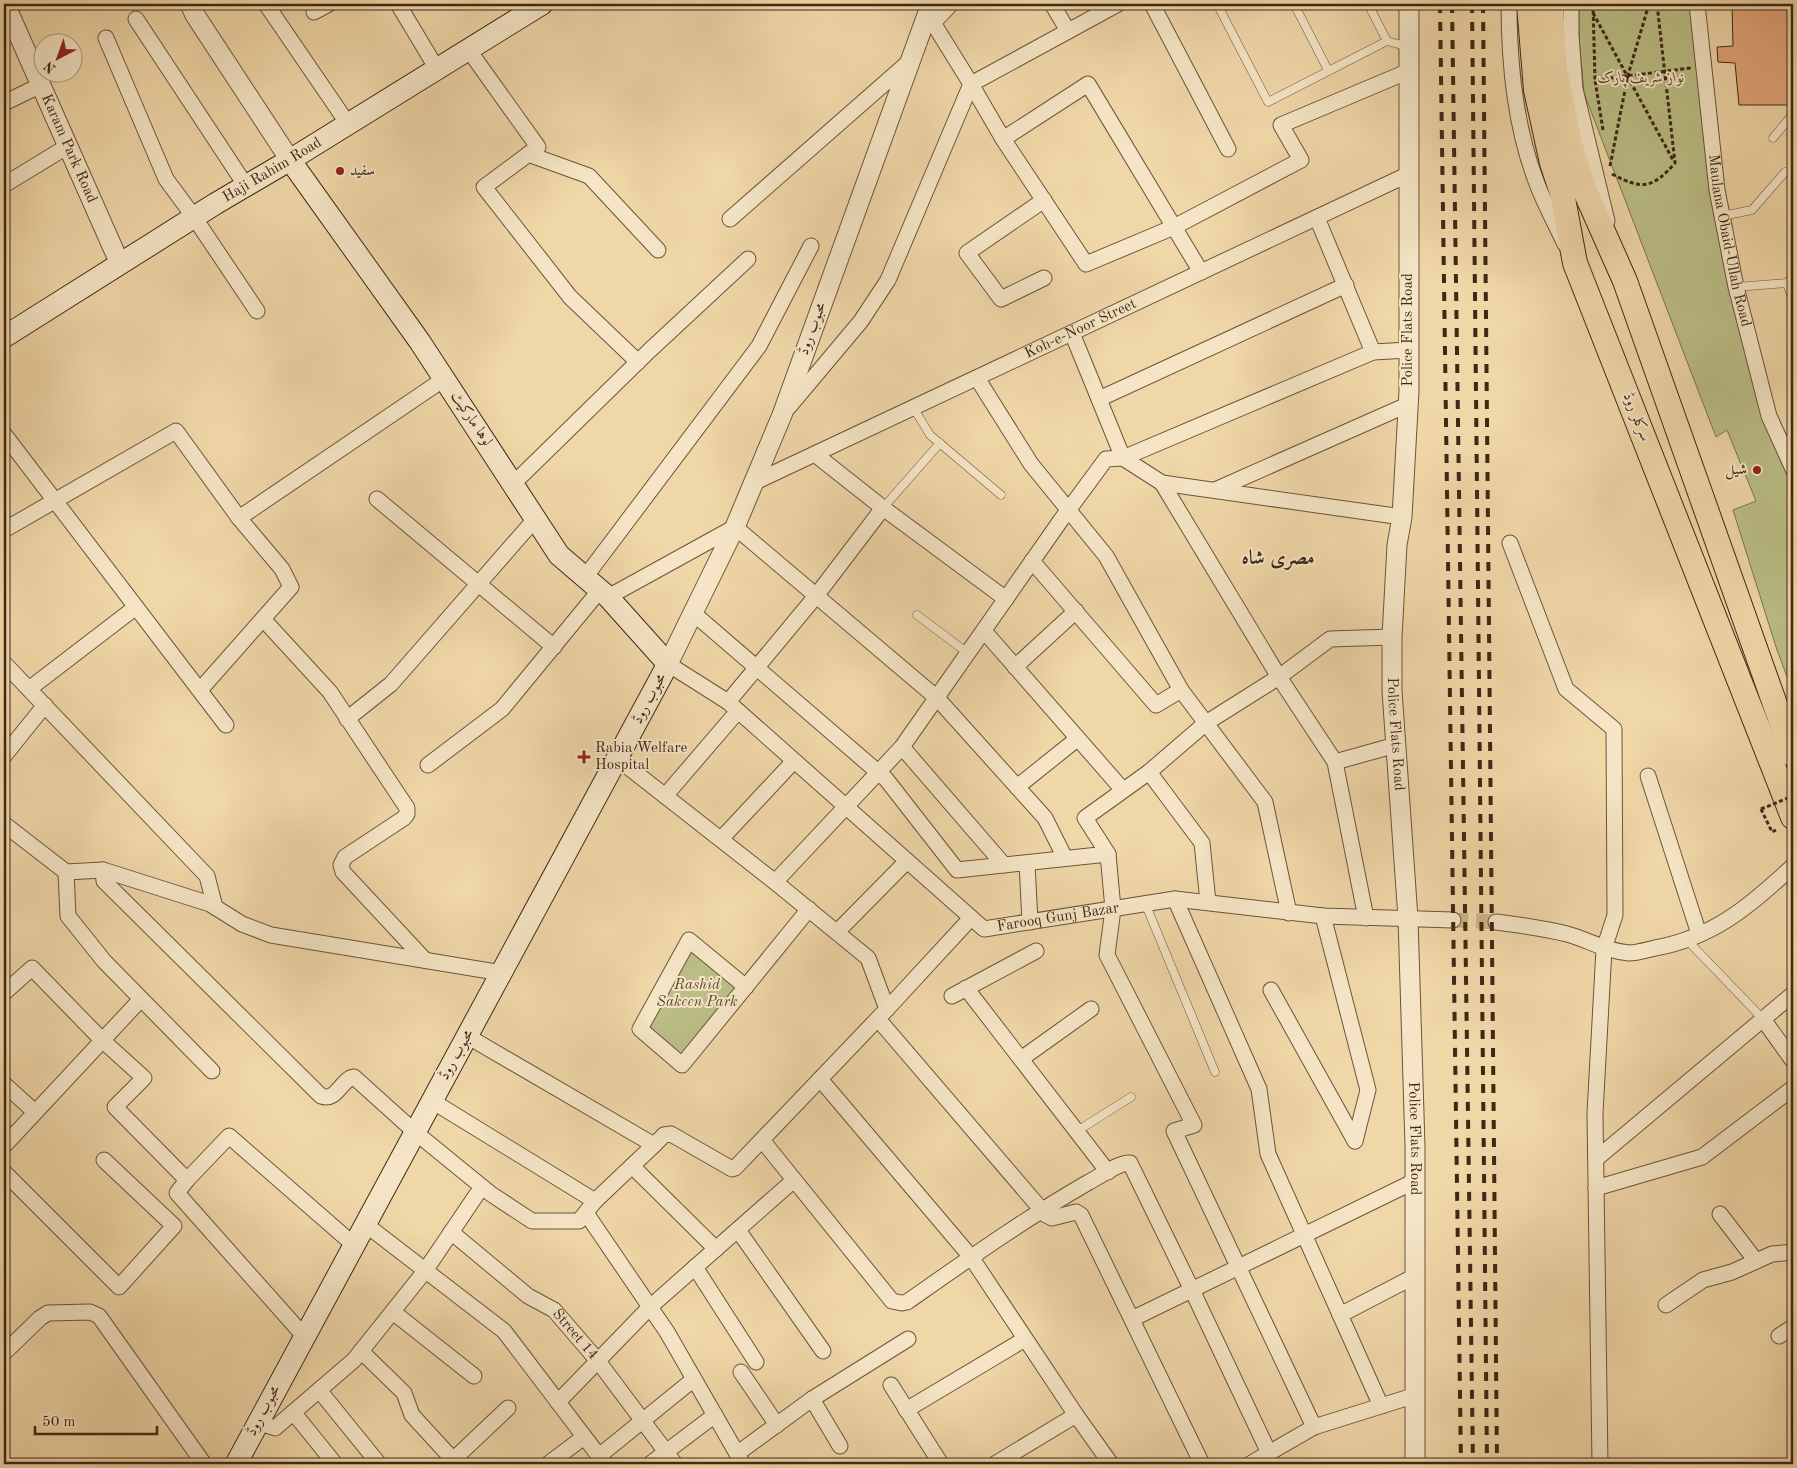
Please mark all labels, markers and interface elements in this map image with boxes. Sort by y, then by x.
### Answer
north arrow [32,32,82,82]
text: N [41,58,59,76]
park label: نواز شریف پارک [1598,70,1685,88]
street label: Karam Park Road [38,92,100,205]
street label: Haji Rahim Road [220,135,325,205]
street label: Maulana Obaid-Ullah Road [1706,154,1753,329]
place label: سفید [350,164,375,179]
marker: سفید [334,165,346,177]
street label: Police Flats Road [1401,273,1416,387]
street label: Koh-e-Noor Street [1022,296,1139,361]
street label: محبوب روڈ [795,300,829,357]
street label: لوہا مارکیٹ [447,389,495,449]
street label: سرکلر روڈ [1619,390,1654,444]
place label: شیل [1725,463,1747,480]
marker: شیل [1751,464,1763,476]
district label: مصری شاہ [1241,548,1315,570]
street label: محبوب روڈ [629,670,669,727]
street label: Police Flats Road [1385,677,1407,792]
place label: Rabia Welfare Hospital [595,741,688,773]
marker: Rabia Welfare Hospital [577,750,591,764]
street label: Farooq Gunj Bazar [996,900,1120,934]
park label: Rashid Sakeen Park [657,978,737,1010]
street label: محبوب روڈ [435,1026,477,1083]
street label: Police Flats Road [1406,1081,1423,1196]
street label: Street 14 [549,1306,601,1363]
street label: محبوب روڈ [243,1382,283,1439]
scale bar [35,1403,158,1435]
text: 50 m [42,1415,76,1430]

